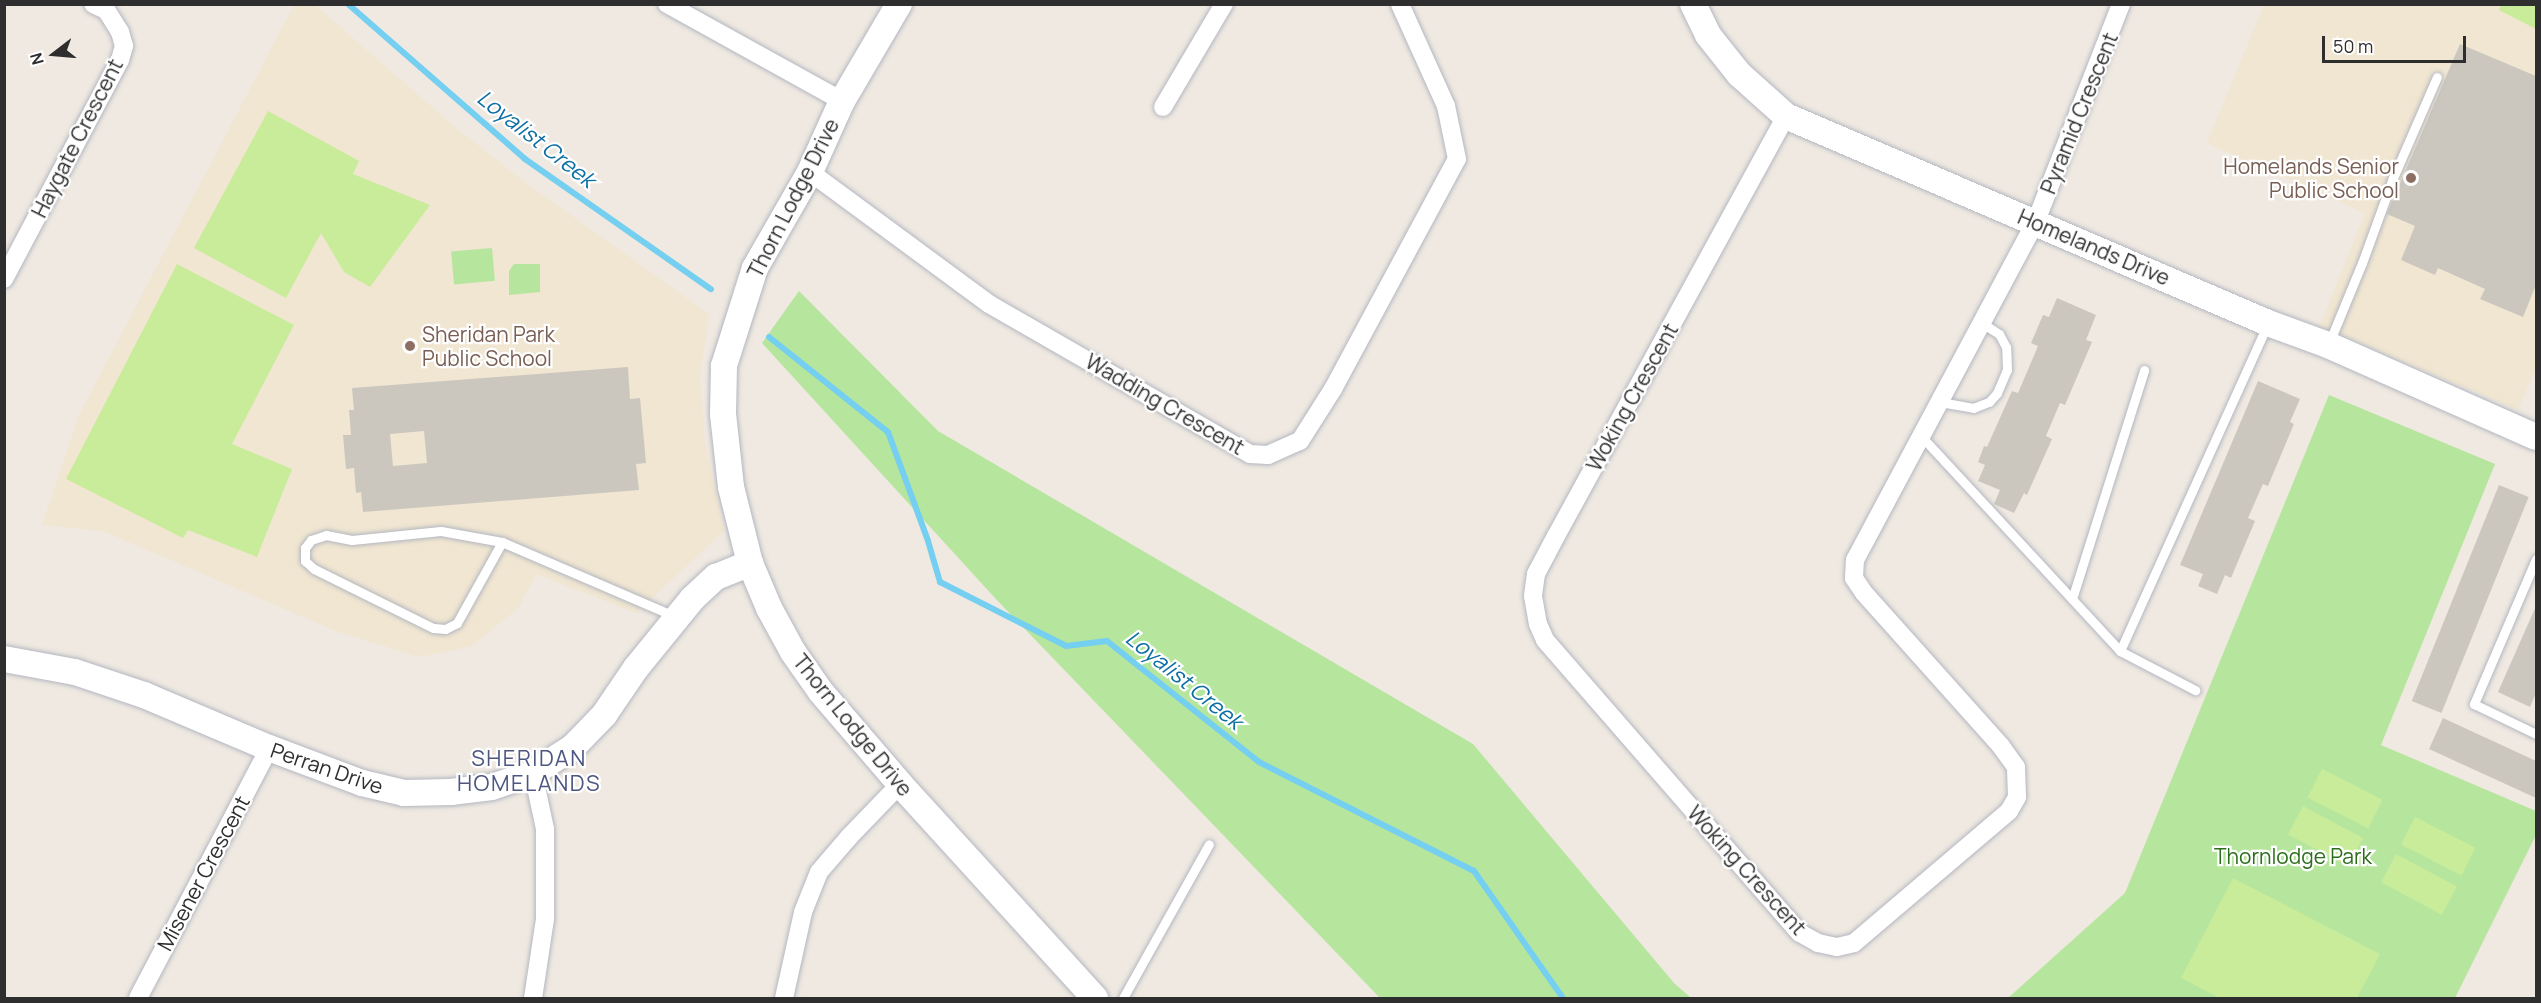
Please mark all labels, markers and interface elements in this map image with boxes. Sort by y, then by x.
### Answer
north arrow [24,24,84,84]
scale bar [2325,24,2469,62]
street label: Pyramid Crescent [2035,29,2123,197]
text: 50 m [2333,34,2373,58]
text: N [25,50,49,68]
street label: Haygate Crescent [26,54,128,222]
water label: Loyalist Creek [472,85,600,193]
street label: Thorn Lodge Drive [742,114,844,282]
place label: Homelands Senior Public School [2223,153,2399,203]
marker: Homelands Senior Public School [2404,171,2418,185]
street label: Homelands Drive [2014,204,2174,290]
street label: Woking Crescent [1581,319,1683,475]
place label: Sheridan Park Public School [422,321,555,371]
marker: Sheridan Park Public School [403,339,417,353]
street label: Wadding Crescent [1081,348,1249,460]
water label: Loyalist Creek [1120,625,1248,735]
street label: Thorn Lodge Drive [788,649,918,801]
street label: Perran Drive [268,737,386,799]
district label: SHERIDAN HOMELANDS [457,745,601,796]
street label: Misener Crescent [152,791,254,955]
street label: Woking Crescent [1682,800,1812,940]
park label: Thornlodge Park [2214,843,2372,869]

